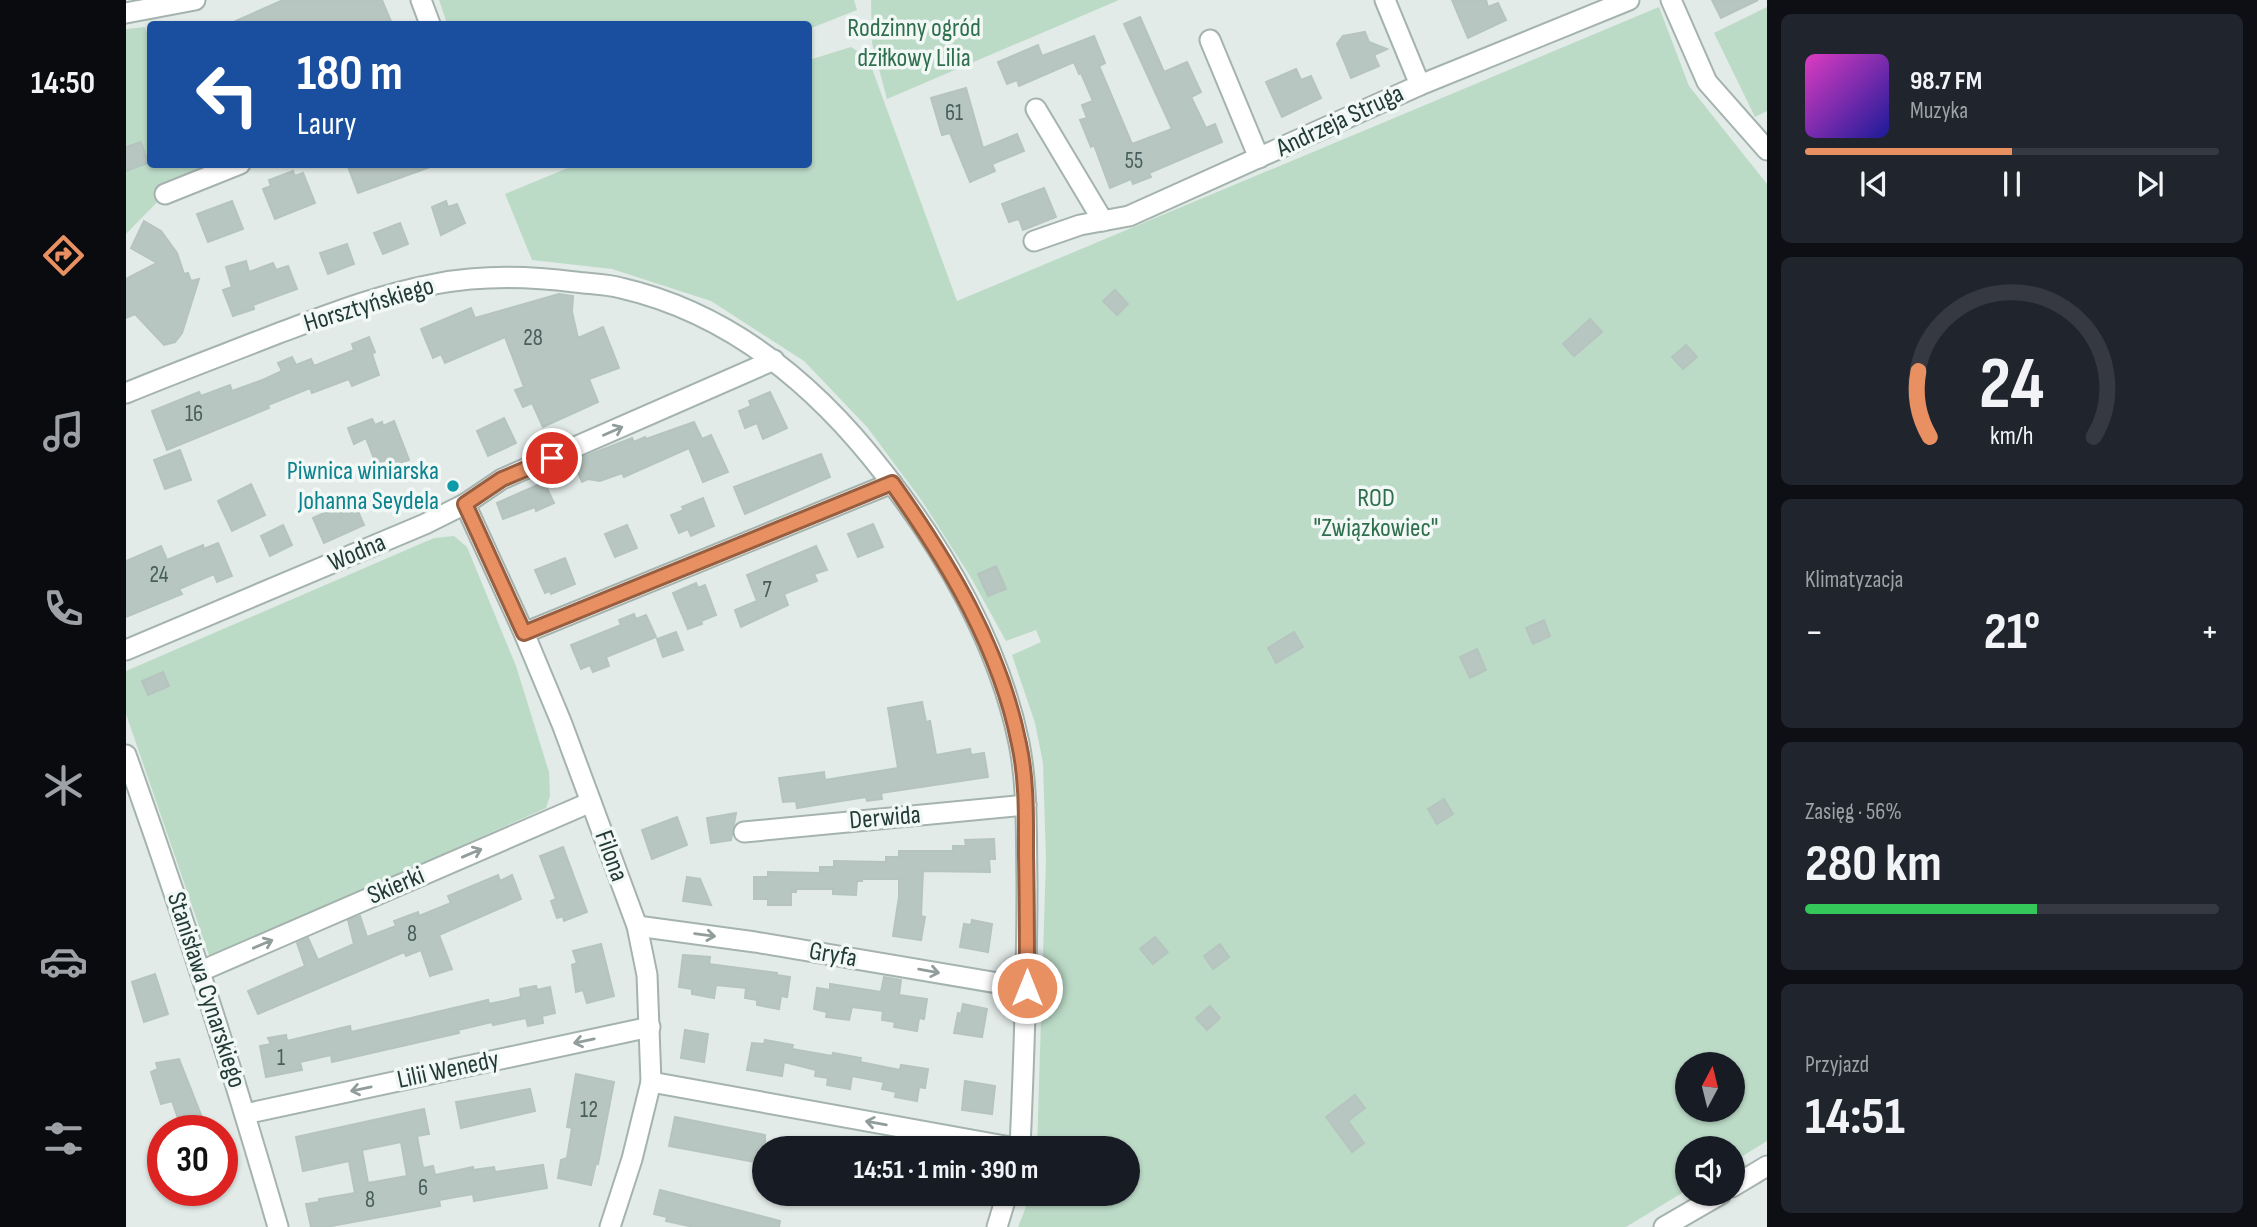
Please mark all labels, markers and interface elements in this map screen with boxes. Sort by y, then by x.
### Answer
park label: Rodzinny ogród dziłkowy Lilia [847,13,981,74]
text: 180 m [297,45,403,104]
icon: left [182,49,273,140]
text: 14:50 [31,64,95,103]
text: 98.7 FM [1910,66,1982,97]
street label: Andrzeja Struga [1271,78,1409,164]
text: Muzyka [1910,97,1968,125]
house number: 61 [945,99,963,127]
text: Laury [297,105,356,144]
house number: 55 [1125,147,1143,175]
icon: previous [1855,165,1893,203]
icon: pause [1993,165,2031,203]
icon: next [2131,165,2169,203]
icon: directions [39,231,88,280]
street label: Horsztyńskiego [300,271,438,339]
house number: 28 [523,324,543,352]
text: 24 [1979,341,2045,429]
house number: 16 [185,400,203,428]
icon: music [39,407,88,456]
text: km/h [1990,421,2034,452]
one-way arrow [602,424,624,437]
pin [522,428,582,488]
icon: arrive [533,439,571,477]
place label: Piwnica winiarska Johanna Seydela [287,456,439,517]
marker: Piwnica winiarska Johanna Seydela [445,478,461,494]
park label: ROD "Związkowiec" [1314,483,1438,544]
street label: Wodna [324,527,390,579]
house number: 24 [150,561,169,589]
text: Klimatyzacja [1805,566,1903,594]
house number: 7 [762,576,772,604]
icon: phone [39,584,88,633]
text: 21° [1984,601,2040,664]
text: − [1805,610,1824,655]
text: + [2200,610,2219,655]
icon: climate [39,761,88,810]
text: Zasięg · 56% [1805,798,1902,826]
street label: Derwida [848,799,922,837]
street label: Filona [588,826,634,886]
text: 280 km [1805,833,1942,896]
one-way arrow [461,846,482,859]
street label: Skierki [363,860,429,912]
street label: Stanisława Cynarskiego [160,888,252,1092]
house number: 8 [407,920,417,948]
one-way arrow [693,929,716,942]
street label: Gryfa [807,936,859,974]
icon: car [39,937,88,986]
one-way arrow [252,937,274,950]
position arrow [990,951,1064,1025]
one-way arrow [917,965,940,979]
one-way arrow [573,1035,596,1048]
house number: 1 [277,1044,285,1072]
street label: Lilii Wenedy [394,1044,502,1096]
text: Przyjazd [1805,1051,1869,1079]
north arrow [1675,1052,1745,1122]
map controls [1675,1052,1745,1206]
one-way arrow [350,1082,373,1096]
text: 14:51 [1805,1086,1905,1149]
house number: 12 [580,1096,598,1124]
icon: filters [39,1114,88,1163]
speed limit sign: 30 [147,1115,238,1206]
one-way arrow [866,1116,888,1129]
button: sound [1675,1136,1745,1206]
text: 14:51 · 1 min · 390 m [854,1155,1038,1186]
house number: 6 [418,1174,428,1202]
house number: 8 [365,1186,375,1214]

